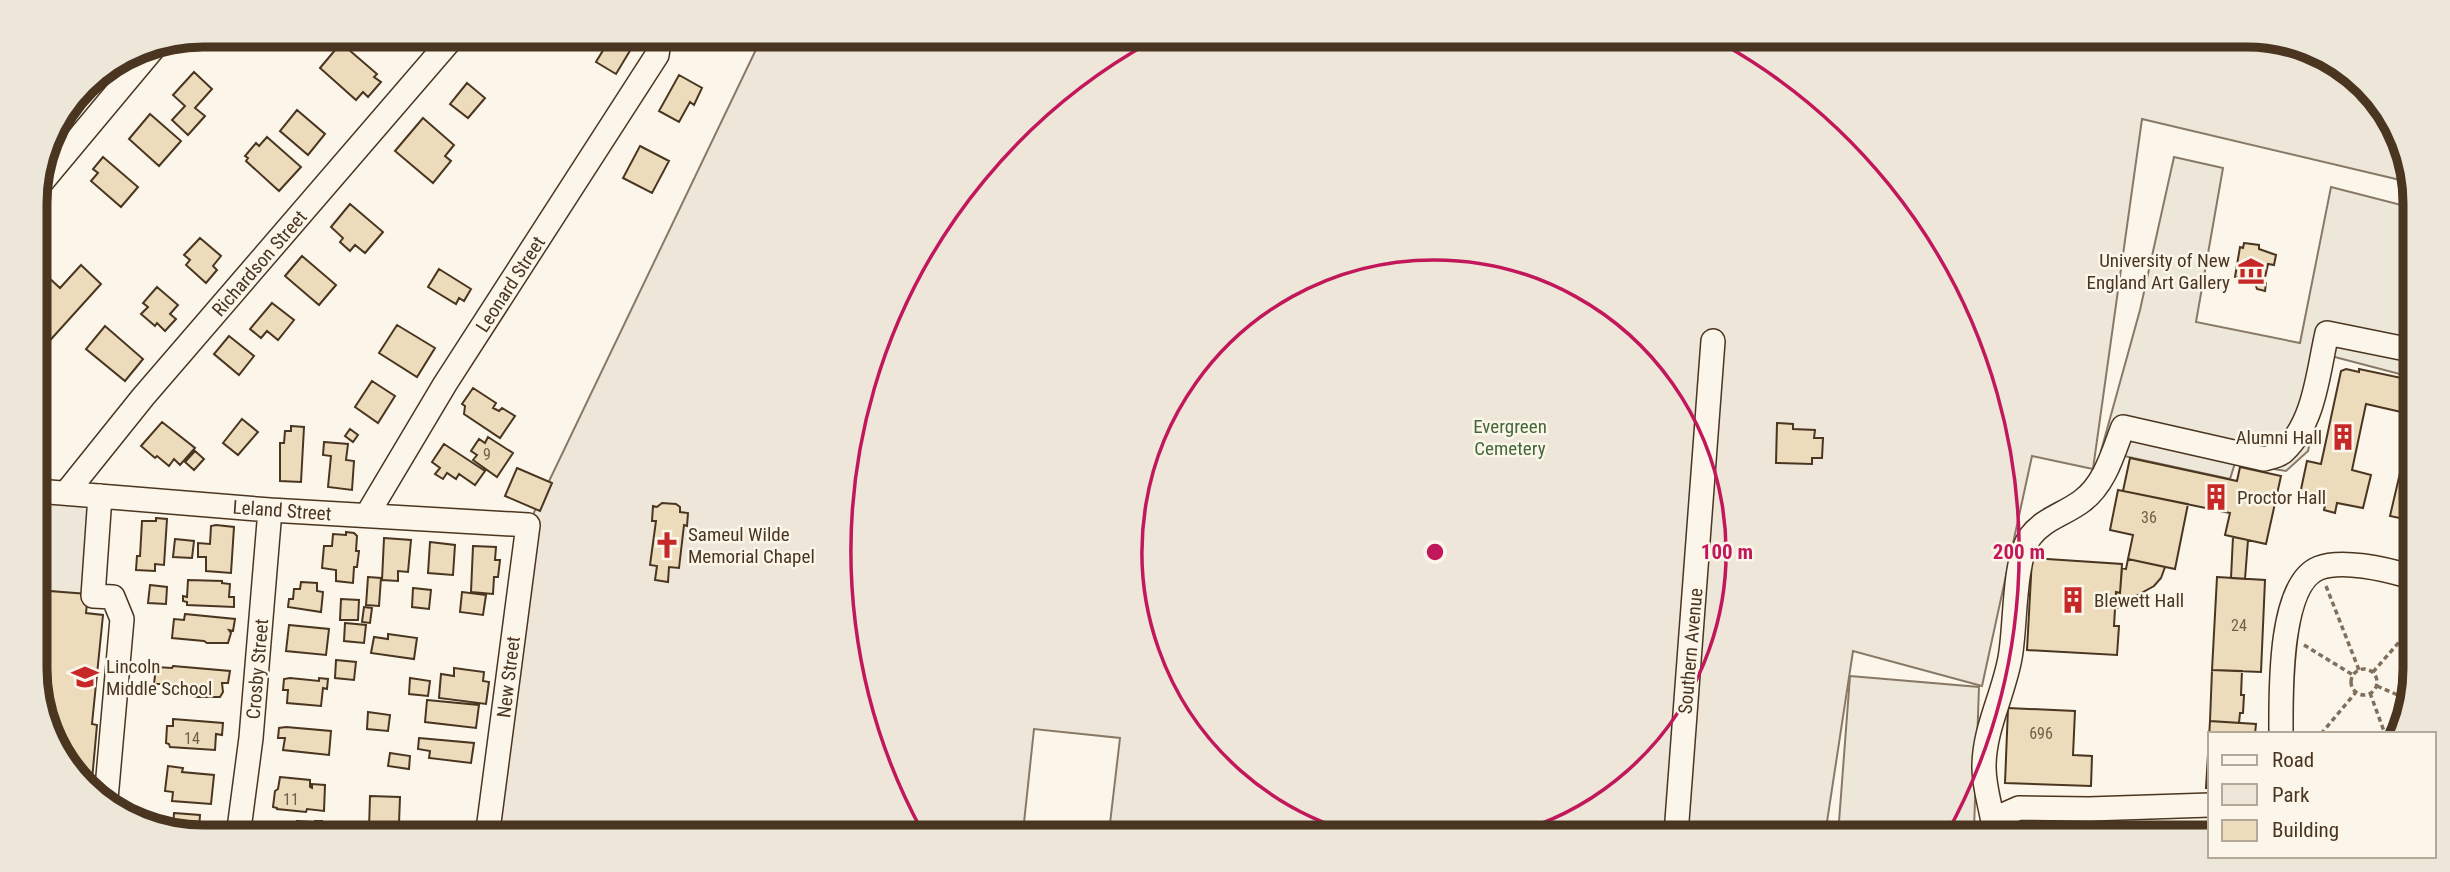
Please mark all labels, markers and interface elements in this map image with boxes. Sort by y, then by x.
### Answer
street label: Richardson Street [207,206,312,321]
street label: Leonard Street [471,232,550,337]
place label: University of New England Art Gallery [2087,249,2230,294]
museum icon: University of New England Art Gallery [2236,256,2266,286]
park label: Evergreen Cemetery [1473,415,1547,460]
building icon: Alumni Hall [2328,422,2358,452]
place label: Alumni Hall [2236,426,2322,449]
house number: 9 [483,445,491,464]
building icon: Proctor Hall [2201,482,2231,512]
place label: Proctor Hall [2237,486,2326,509]
street label: Leland Street [232,496,332,525]
house number: 36 [2141,508,2157,527]
place label: Sameul Wilde Memorial Chapel [688,523,815,568]
church icon: Sameul Wilde Memorial Chapel [652,530,682,560]
centre of rings [1423,540,1447,564]
text: 100 m [1701,540,1753,564]
text: 200 m [1993,540,2045,564]
building icon: Blewett Hall [2058,585,2088,615]
street label: Southern Avenue [1674,587,1707,715]
place label: Blewett Hall [2094,589,2184,612]
house number: 24 [2231,616,2247,635]
street label: Crosby Street [242,618,273,720]
street label: New Street [492,635,525,719]
place label: Lincoln Middle School [106,655,212,700]
school or university icon: Lincoln Middle School [70,662,100,692]
house number: 696 [2029,724,2053,743]
house number: 14 [184,729,200,748]
legend [2208,732,2436,858]
text: Road [2272,748,2314,772]
text: Park [2272,783,2310,807]
house number: 11 [283,790,299,809]
text: Building [2272,818,2339,842]

